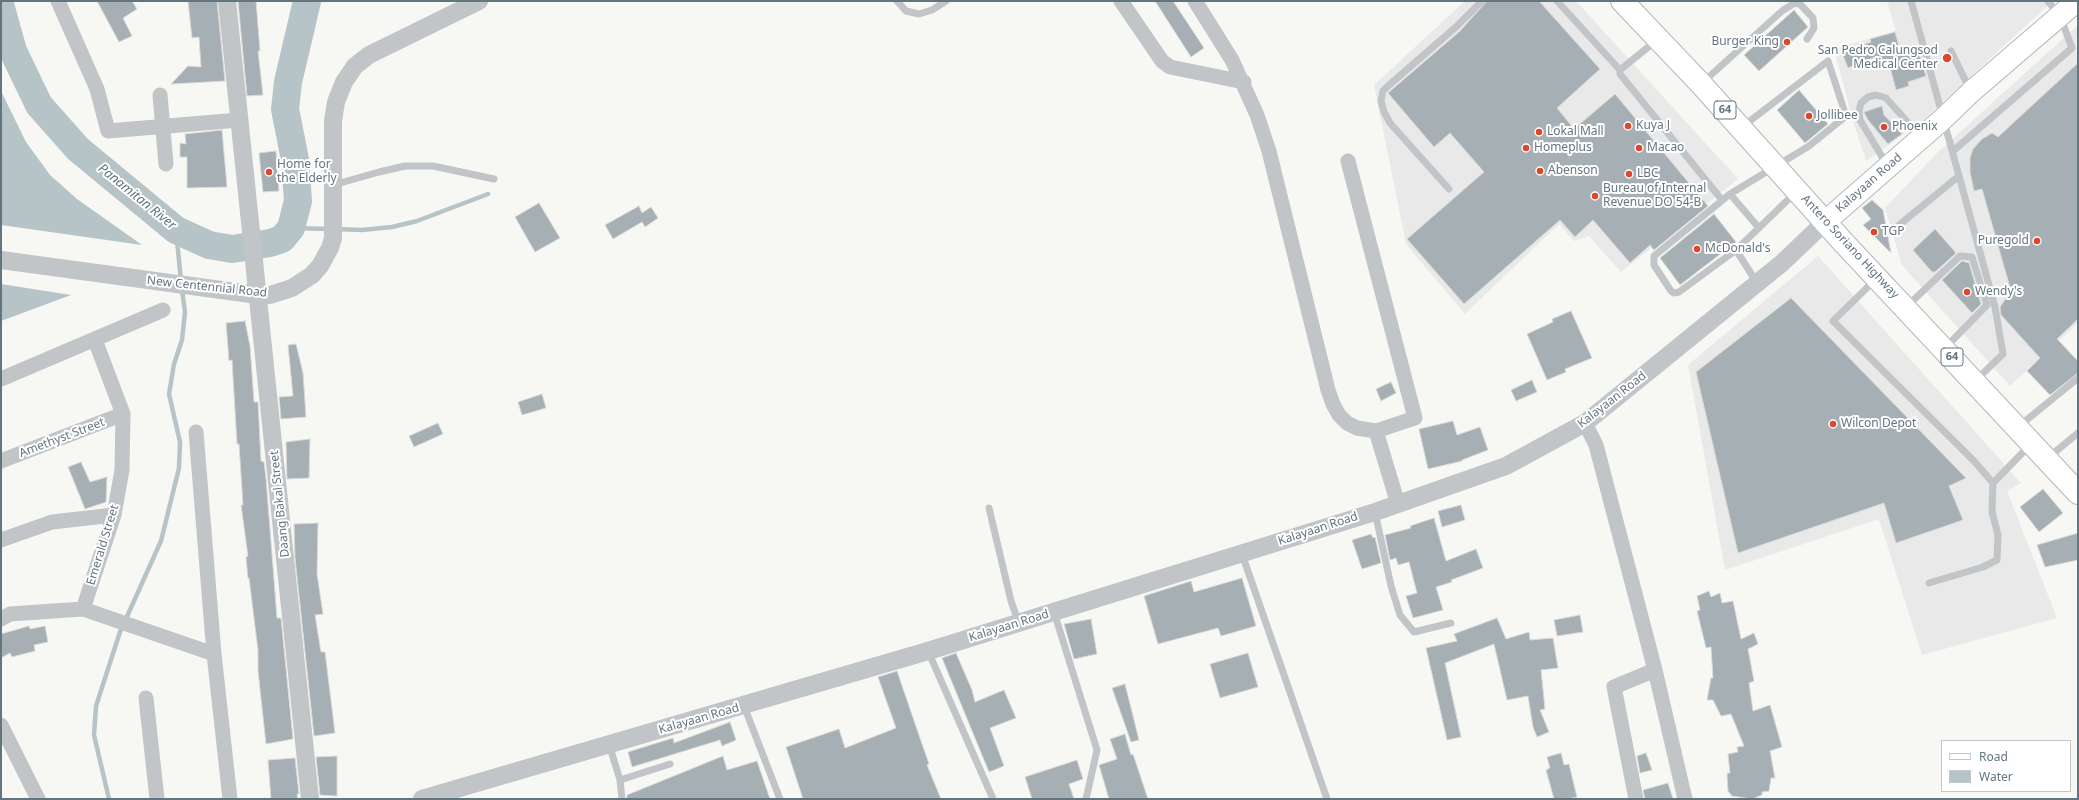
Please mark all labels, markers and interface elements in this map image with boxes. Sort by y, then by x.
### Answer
place label: Burger King [1711,35,1779,49]
marker: Burger King [1782,37,1792,47]
place label: San Pedro Calungsod Medical Center [1818,44,1938,72]
marker: San Pedro Calungsod Medical Center [1941,52,1953,64]
road number: 64 [1714,101,1736,119]
place label: Jollibee [1817,109,1858,123]
marker: Jollibee [1804,111,1814,121]
place label: Kuya J [1636,119,1670,133]
place label: Phoenix [1892,120,1938,134]
marker: Kuya J [1623,121,1633,131]
marker: Phoenix [1879,122,1889,132]
place label: Lokal Mall [1547,125,1604,139]
marker: Lokal Mall [1534,127,1544,137]
place label: Homeplus [1534,141,1592,155]
place label: Macao [1647,141,1684,155]
marker: Homeplus [1521,143,1531,153]
marker: Macao [1634,143,1644,153]
street label: Kalayaan Road [1833,150,1905,216]
place label: Home for the Elderly [277,158,337,186]
water label: Panamitan River [95,161,179,233]
place label: Abenson [1548,164,1598,178]
marker: Abenson [1535,166,1545,176]
marker: Home for the Elderly [264,167,274,177]
place label: LBC [1637,167,1659,181]
marker: LBC [1624,169,1634,179]
place label: Bureau of Internal Revenue DO 54-B [1603,182,1706,210]
marker: Bureau of Internal Revenue DO 54-B [1590,191,1600,201]
street label: Antero Soriano Highway [1798,192,1902,302]
place label: TGP [1882,225,1904,239]
marker: TGP [1869,227,1879,237]
place label: Puregold [1978,234,2029,248]
marker: Puregold [2032,236,2042,246]
place label: McDonald's [1705,242,1770,256]
marker: McDonald's [1692,244,1702,254]
street label: New Centennial Road [146,274,268,300]
place label: Wendy's [1975,285,2022,299]
marker: Wendy's [1962,287,1972,297]
road number: 64 [1941,348,1963,366]
street label: Kalayaan Road [1575,369,1649,431]
street label: Amethyst Street [17,415,107,461]
place label: Wilcon Depot [1841,417,1916,431]
marker: Wilcon Depot [1828,419,1838,429]
street label: Daang Bakal Street [267,450,293,558]
street label: Emerald Street [84,503,122,587]
street label: Kalayaan Road [1276,509,1360,549]
street label: Kalayaan Road [967,607,1051,645]
street label: Kalayaan Road [657,701,741,737]
legend [1941,740,2071,792]
text: Road [1979,748,2008,765]
text: Water [1979,768,2013,785]

